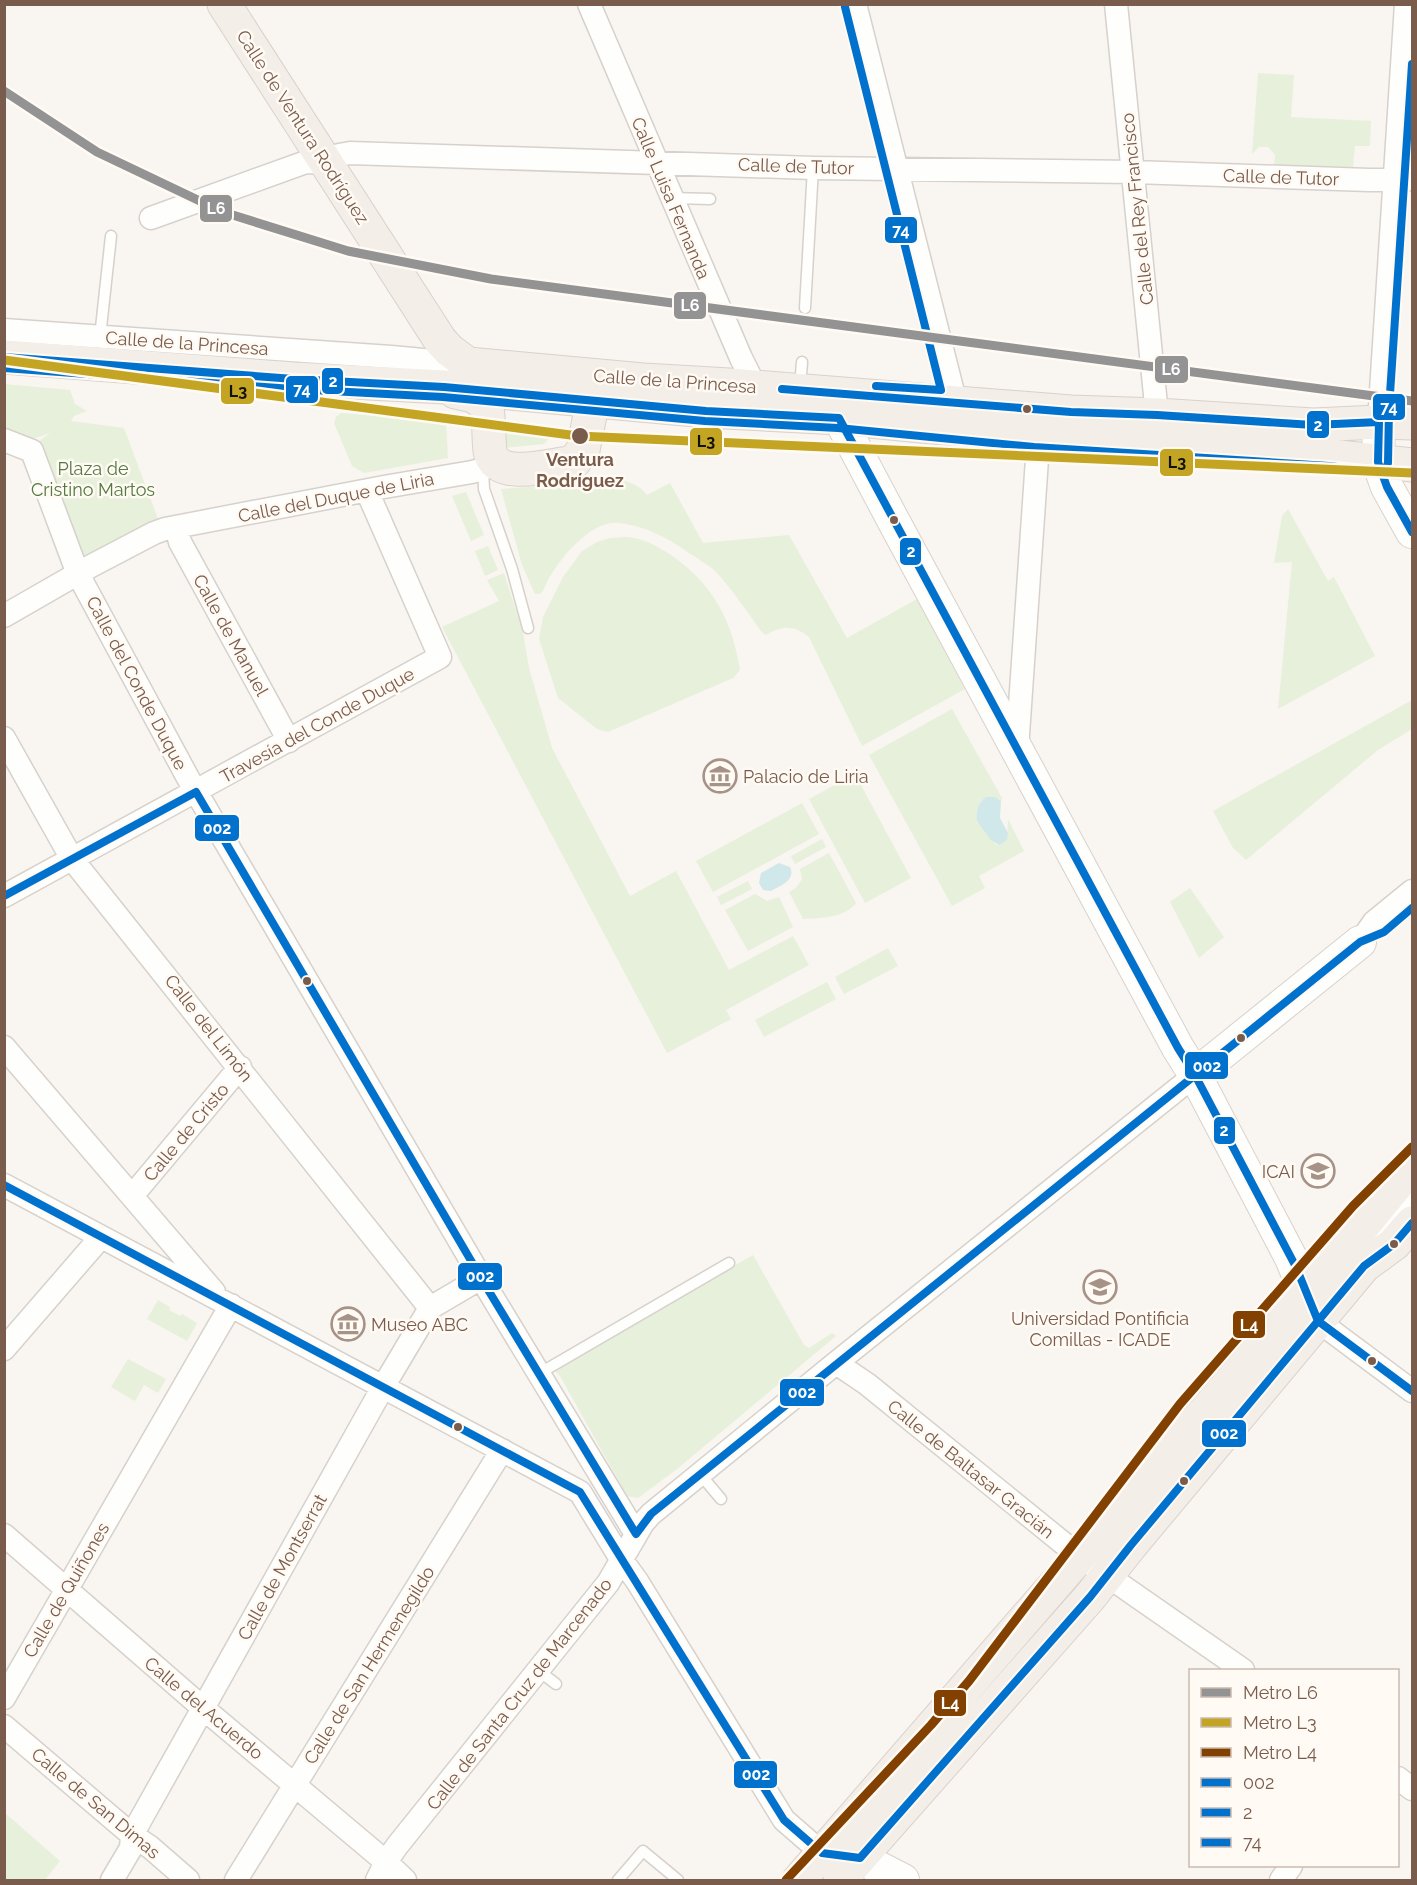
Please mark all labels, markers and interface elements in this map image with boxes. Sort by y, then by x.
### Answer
street label: Calle de Ventura Rodríguez [232,26,374,228]
street label: Calle del Rey Francisco [1116,112,1158,306]
street label: Calle Luisa Fernanda [627,114,715,282]
street label: Calle de Tutor [738,153,855,179]
street label: Calle de Tutor [1223,164,1340,190]
line badge: L6 [199,194,233,223]
text: L6 [206,199,226,218]
line badge: 74 [884,216,918,244]
text: 74 [892,221,910,240]
line badge: L6 [673,291,707,320]
text: L6 [680,296,700,315]
street label: Calle de la Princesa [105,327,269,359]
line badge: L6 [1154,355,1189,384]
text: L6 [1161,360,1181,379]
street label: Calle de la Princesa [593,365,757,397]
line badge: 2 [321,367,344,395]
text: 2 [328,372,338,391]
line badge: 74 [285,375,319,404]
line badge: L3 [220,377,255,405]
text: 74 [293,380,311,399]
text: L3 [229,382,247,401]
line badge: 74 [1372,393,1406,421]
text: 74 [1380,398,1398,417]
unlabelled marker [1021,403,1033,415]
line badge: 2 [1306,410,1330,439]
text: 2 [1313,416,1323,435]
marker: Ventura Rodríguez [570,426,590,446]
line badge: L3 [689,427,723,456]
text: L3 [697,432,715,451]
line badge: L3 [1159,448,1194,477]
place label: Ventura Rodríguez [536,449,624,491]
text: L3 [1168,453,1186,472]
park label: Plaza de Cristino Martos [31,458,155,500]
street label: Calle del Duque de Liria [236,468,436,526]
unlabelled marker [888,514,900,526]
line badge: 2 [899,537,922,566]
text: 2 [906,542,916,561]
street label: Calle de Manuel [189,571,273,699]
street label: Calle del Conde Duque [82,593,192,774]
street label: Travesía del Conde Duque [216,663,418,787]
museum icon: Palacio de Liria [702,758,738,794]
place label: Palacio de Liria [743,766,869,787]
line badge: 002 [194,814,240,842]
text: 002 [203,819,231,838]
street label: Calle del Limón [161,970,257,1086]
unlabelled marker [301,975,313,987]
unlabelled marker [1235,1032,1247,1044]
line badge: 002 [1184,1051,1229,1080]
text: 002 [1193,1057,1221,1076]
street label: Calle de Cristo [139,1079,233,1185]
line badge: 2 [1213,1116,1236,1145]
text: 2 [1219,1121,1229,1140]
school or university icon: ICAI [1300,1153,1336,1189]
place label: ICAI [1262,1161,1295,1182]
unlabelled marker [1388,1238,1400,1250]
line badge: 002 [457,1262,503,1291]
text: 002 [466,1267,494,1286]
school or university icon: Universidad Pontificia Comillas - ICADE [1082,1269,1118,1305]
museum icon: Museo ABC [330,1306,366,1342]
place label: Universidad Pontificia Comillas - ICADE [1011,1308,1189,1350]
line badge: L4 [1232,1310,1266,1339]
place label: Museo ABC [371,1314,468,1335]
text: L4 [1240,1316,1258,1335]
unlabelled marker [1366,1355,1378,1367]
line badge: 002 [779,1378,825,1407]
text: 002 [788,1383,816,1402]
street label: Calle de Baltasar Gracián [884,1395,1058,1543]
line badge: 002 [1201,1419,1247,1448]
unlabelled marker [452,1421,464,1433]
text: 002 [1210,1424,1238,1443]
unlabelled marker [1178,1475,1190,1487]
street label: Calle de Montserrat [233,1490,331,1644]
street label: Calle de Quiñones [19,1518,113,1661]
street label: Calle de San Hermenegildo [299,1562,439,1768]
street label: Calle de Santa Cruz de Marcenado [422,1574,616,1814]
street label: Calle del Acuerdo [140,1652,268,1764]
legend [1189,1669,1399,1867]
text: Metro L6 [1243,1682,1318,1703]
line badge: L4 [933,1689,967,1717]
text: L4 [941,1694,959,1713]
text: Metro L3 [1243,1712,1317,1733]
text: Metro L4 [1243,1742,1317,1763]
street label: Calle de San Dimas [28,1743,165,1863]
line badge: 002 [733,1760,778,1789]
text: 002 [742,1765,770,1784]
text: 002 [1243,1772,1274,1793]
text: 2 [1243,1802,1252,1823]
text: 74 [1243,1832,1262,1853]

